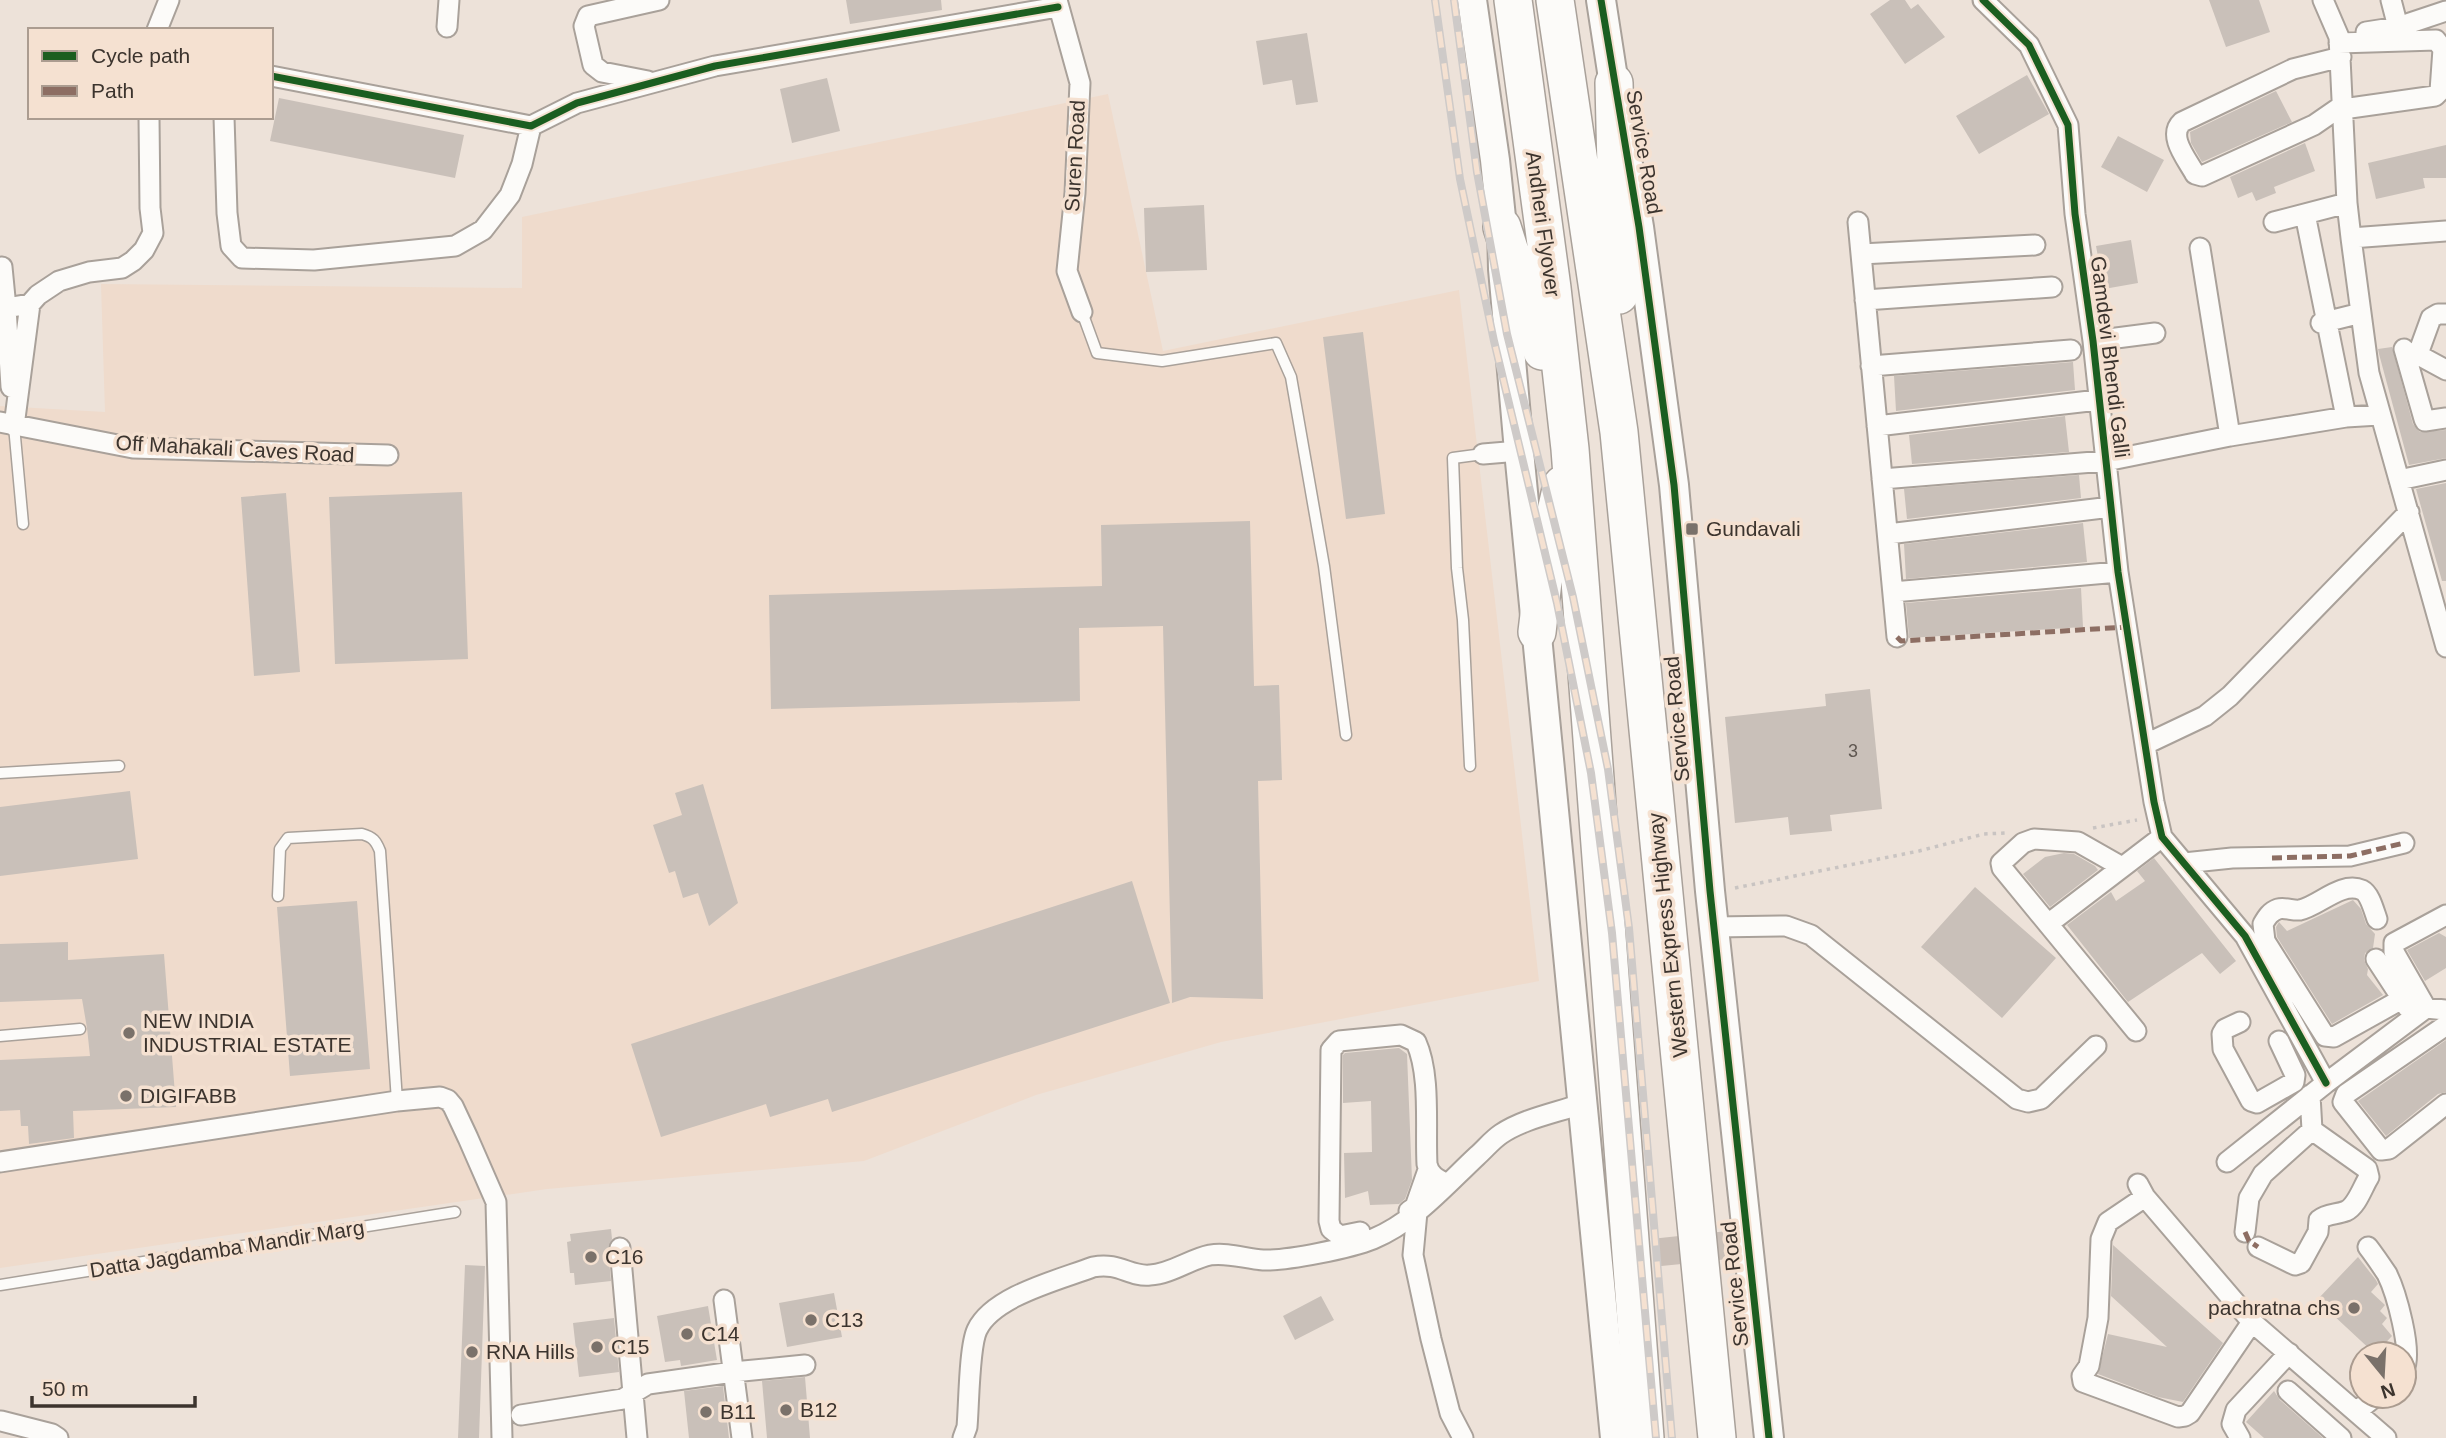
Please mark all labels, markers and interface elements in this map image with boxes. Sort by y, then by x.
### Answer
legend [28,28,273,119]
text: Cycle path [91,44,190,67]
text: Path [91,79,134,102]
street label: Service Road [1622,88,1667,216]
street label: Suren Road [1060,99,1089,213]
street label: Andheri Flyover [1522,150,1565,298]
street label: Gamdevi Bhendi Galli [2087,255,2134,459]
street label: Off Mahakali Caves Road [115,431,355,466]
place label: Gundavali [1706,517,1801,540]
marker: Gundavali [1684,521,1700,537]
street label: Service Road [1660,655,1693,783]
house number: 3 [1848,741,1858,761]
street label: Western Express Highway [1643,811,1692,1059]
place label: NEW INDIA INDUSTRIAL ESTATE [143,1009,351,1056]
marker: NEW INDIA INDUSTRIAL ESTATE [121,1025,137,1041]
place label: DIGIFABB [140,1084,237,1107]
marker: DIGIFABB [118,1088,134,1104]
street label: Datta Jagdamba Mandir Marg [88,1215,366,1282]
street label: Service Road [1716,1220,1753,1348]
place label: C16 [605,1245,644,1268]
marker: C16 [583,1249,599,1265]
place label: pachratna chs [2208,1296,2340,1319]
marker: pachratna chs [2346,1300,2362,1316]
place label: C13 [825,1308,864,1331]
marker: C13 [803,1312,819,1328]
place label: C14 [701,1322,740,1345]
marker: C14 [679,1326,695,1342]
place label: C15 [611,1335,650,1358]
marker: C15 [589,1339,605,1355]
place label: RNA Hills [486,1340,575,1363]
north arrow [2348,1340,2418,1410]
marker: RNA Hills [464,1344,480,1360]
scale bar [32,1364,194,1408]
text: 50 m [42,1377,89,1400]
text: N [2378,1379,2398,1403]
place label: B12 [800,1398,837,1421]
place label: B11 [720,1400,756,1423]
marker: B12 [778,1402,794,1418]
marker: B11 [698,1404,714,1420]

